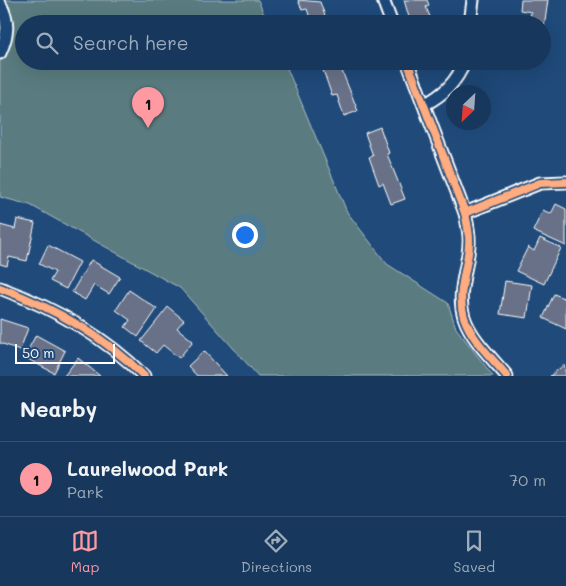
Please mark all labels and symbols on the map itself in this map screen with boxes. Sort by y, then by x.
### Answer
north arrow [446,85,491,130]
pin: 1 [132,87,164,128]
your location [232,222,258,248]
scale bar [15,341,115,364]

